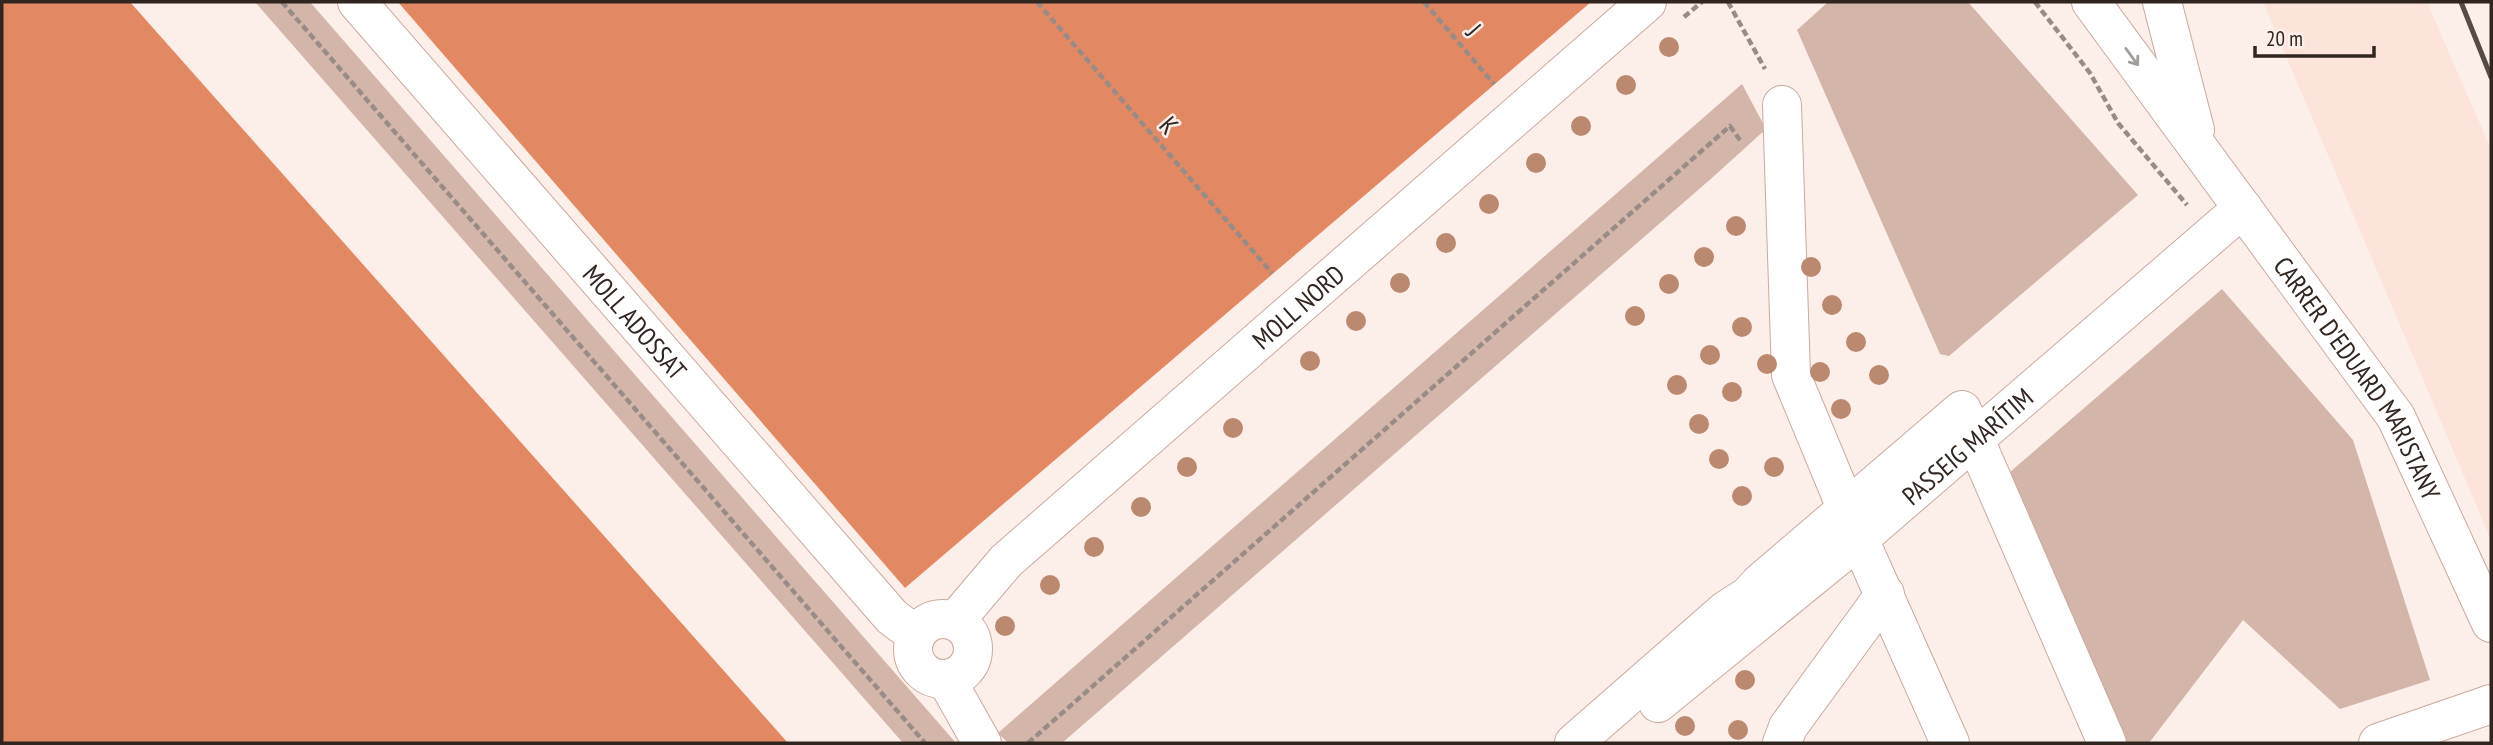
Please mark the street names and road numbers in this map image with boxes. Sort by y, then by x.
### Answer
street label: J [1459,16,1489,43]
street label: K [1152,109,1186,141]
street label: CARRER D'EDUARD MARISTANY [2267,250,2448,505]
street label: MOLL NORD [1245,257,1351,356]
street label: MOLL ADOSSAT [576,258,694,386]
street label: PASSEIG MARÍTIM [1895,380,2039,511]

